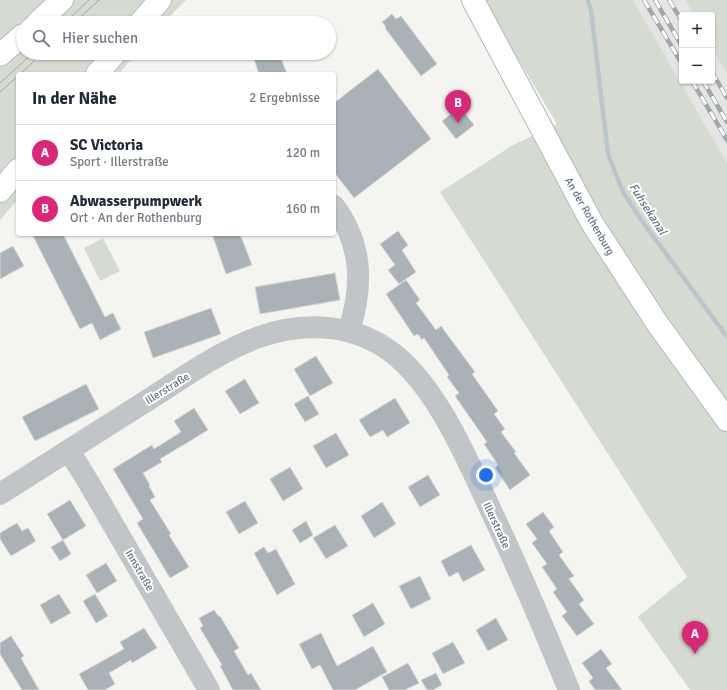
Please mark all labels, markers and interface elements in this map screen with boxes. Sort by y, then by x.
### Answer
map controls [679,12,715,84]
button: + [679,12,715,48]
search box [16,16,336,60]
icon: search [30,27,52,49]
text: Hier suchen [62,29,138,47]
button: − [679,48,715,84]
text: In der Nähe [32,88,117,109]
text: 2 Ergebnisse [249,90,320,106]
pin: B [445,90,471,123]
text: SC Victoria [70,136,143,154]
text: A [41,145,49,161]
text: 120 m [286,145,320,161]
text: Sport · Illerstraße [70,154,169,170]
street label: An der Rothenburg [562,175,617,258]
water label: Fuhsekanal [625,181,671,239]
text: Abwasserpumpwerk [70,192,202,210]
text: B [41,201,49,217]
text: 160 m [286,201,320,217]
text: Ort · An der Rothenburg [70,210,202,226]
street label: Illerstraße [143,370,192,407]
your location [476,465,496,485]
street label: Illerstraße [480,500,513,550]
street label: Innstraße [122,547,157,593]
pin: A [682,621,708,654]

